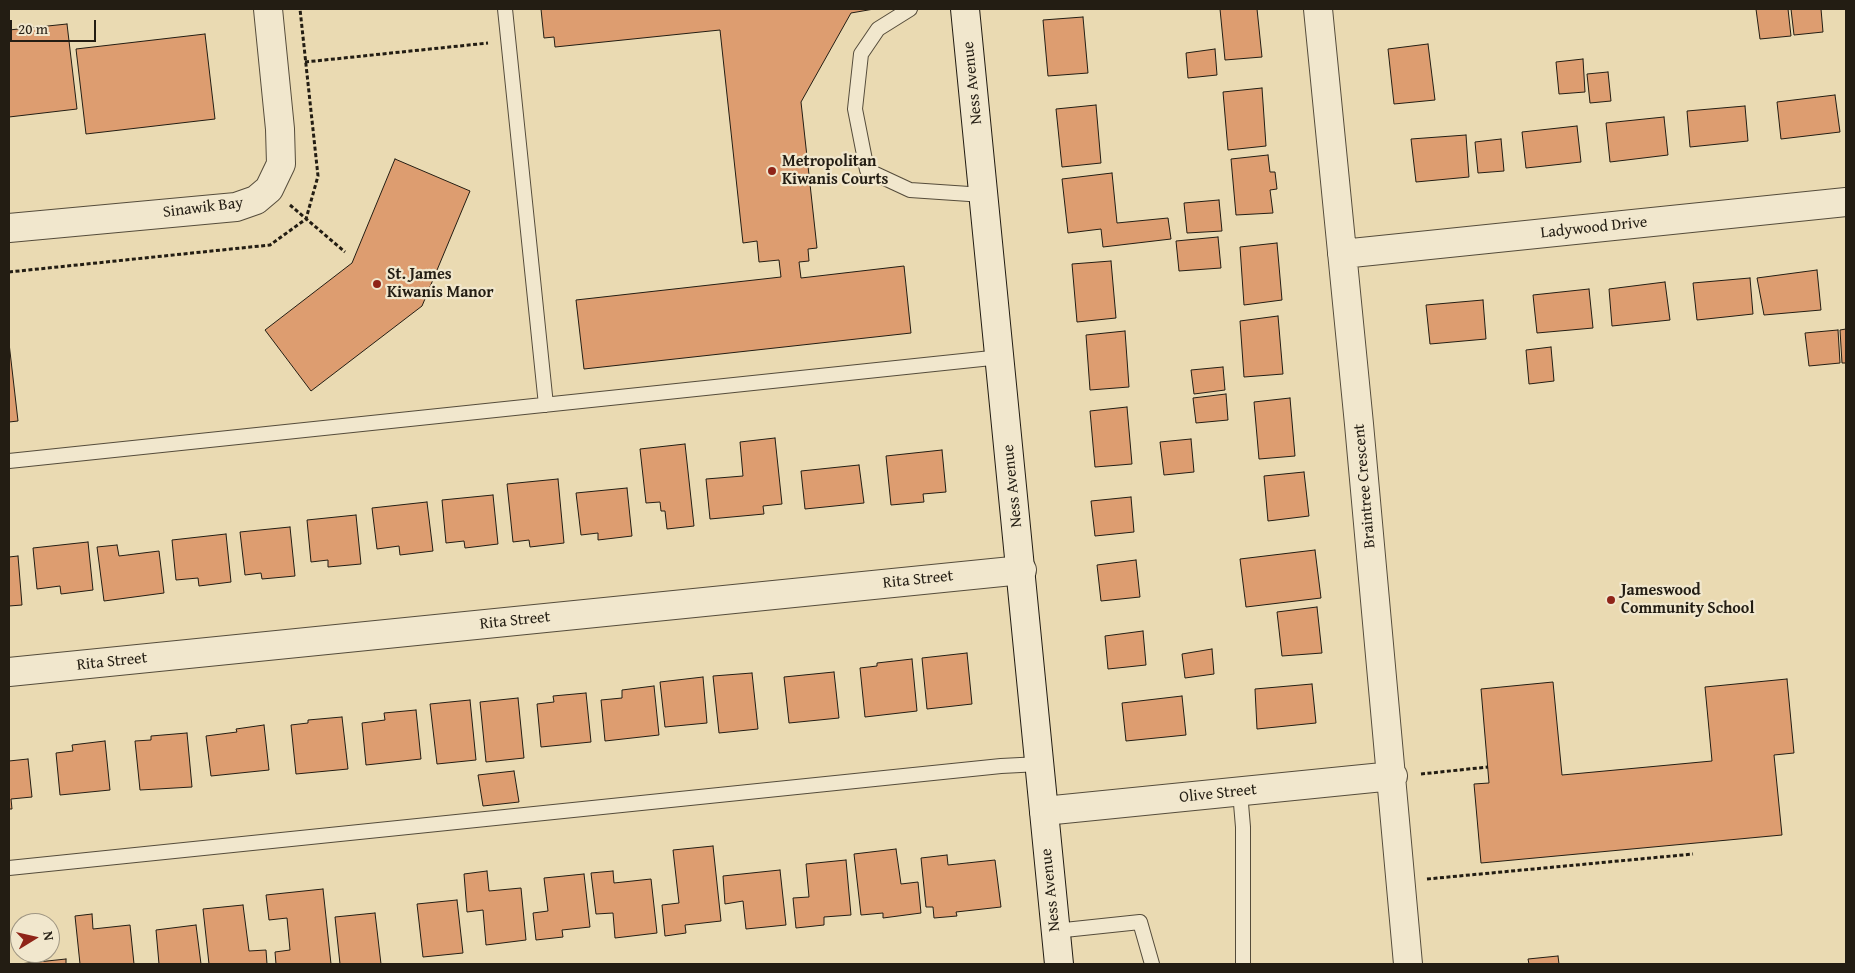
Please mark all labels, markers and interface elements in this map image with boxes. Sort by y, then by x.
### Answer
scale bar [12,10,99,42]
text: 20 m [18,18,48,39]
street label: Ness Avenue [959,41,987,125]
place label: Metropolitan Kiwanis Courts [782,152,888,190]
marker: Metropolitan Kiwanis Courts [766,165,778,177]
street label: Sinawik Bay [162,194,244,222]
street label: Ladywood Drive [1540,213,1648,243]
place label: St. James Kiwanis Manor [387,265,494,303]
marker: St. James Kiwanis Manor [371,278,383,290]
street label: Braintree Crescent [1350,423,1380,549]
street label: Ness Avenue [999,444,1027,528]
street label: Rita Street [882,567,954,593]
place label: Jameswood Community School [1621,581,1754,619]
marker: Jameswood Community School [1605,594,1617,606]
street label: Rita Street [479,608,551,634]
street label: Rita Street [76,649,148,675]
street label: Olive Street [1178,780,1258,808]
street label: Ness Avenue [1037,848,1065,932]
north arrow [10,913,60,963]
text: N [38,930,59,942]

